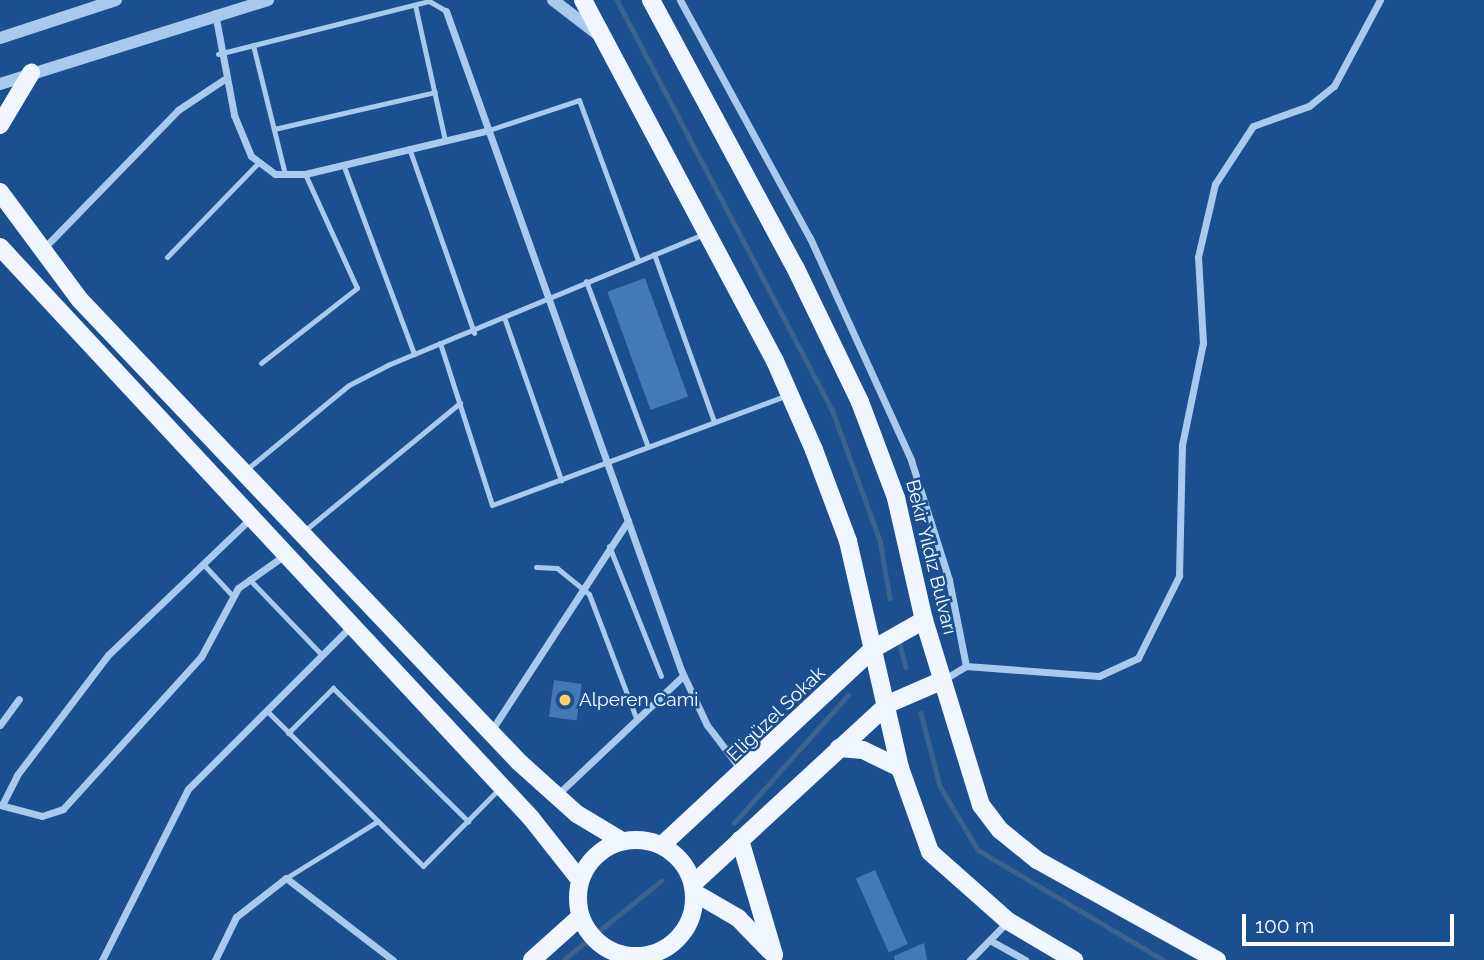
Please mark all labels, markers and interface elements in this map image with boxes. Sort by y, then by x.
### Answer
street label: Bekir Yıldız Bulvarı [901,477,961,637]
street label: Eligüzel Sokak [722,662,830,766]
place label: Alperen Cami [579,689,698,711]
marker: Alperen Cami [557,692,573,708]
scale bar [1246,900,1458,944]
text: 100 m [1255,913,1314,938]

